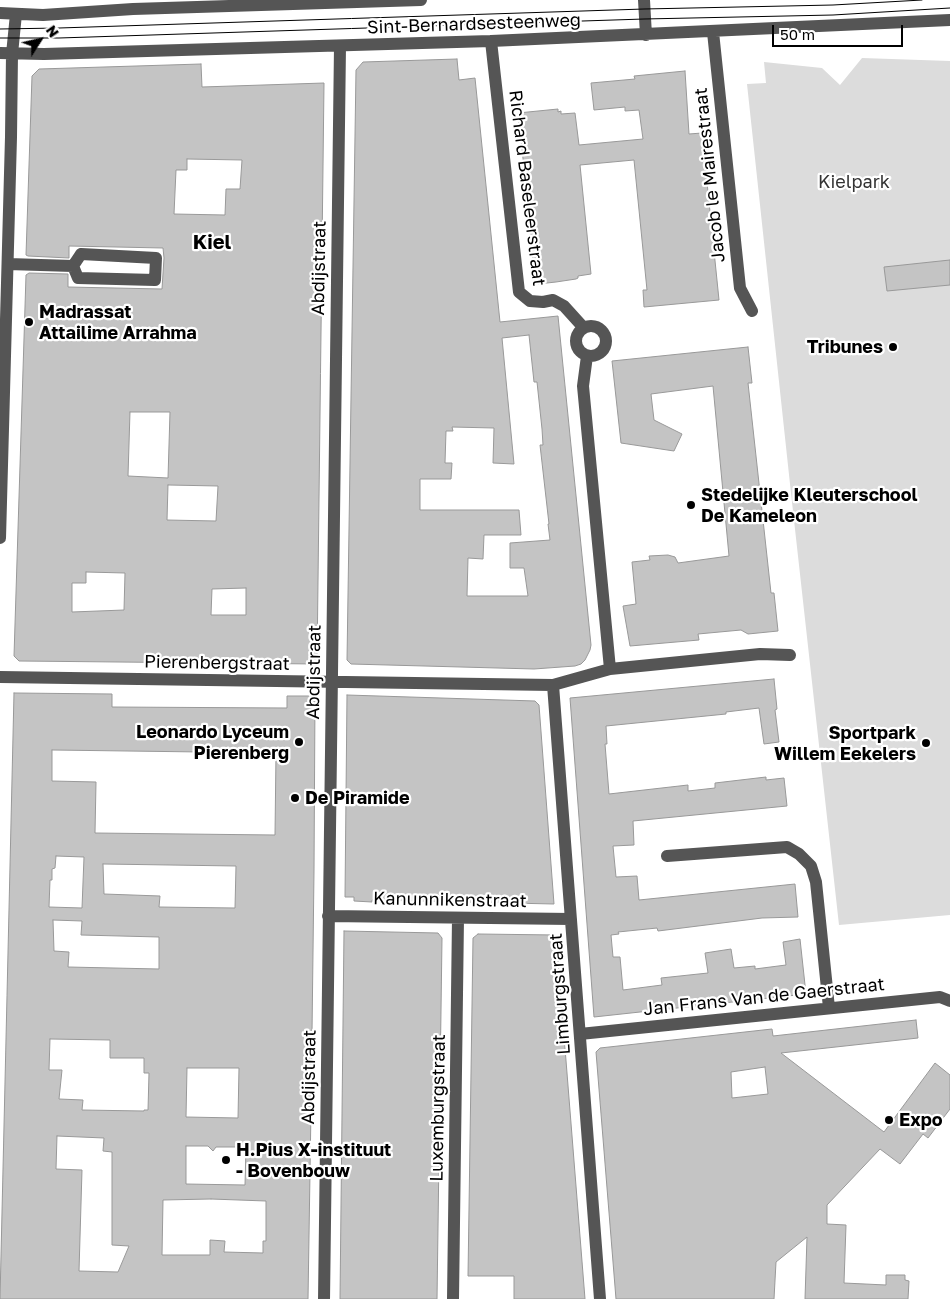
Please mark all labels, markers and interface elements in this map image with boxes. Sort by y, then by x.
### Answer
street label: Sint-Bernardsesteenweg [367,9,581,39]
north arrow [15,15,65,65]
scale bar [775,15,906,47]
text: N [43,22,63,40]
text: 50 m [780,25,815,43]
street label: Jacob le Mairestraat [690,87,730,263]
street label: Richard Baseleerstraat [504,89,550,287]
park label: Kielpark [818,171,890,193]
street label: Abdijstraat [307,220,331,316]
district label: Kiel [193,231,231,255]
place label: Madrassat Attailime Arrahma [39,301,197,344]
marker: Madrassat Attailime Arrahma [23,316,35,328]
place label: Tribunes [807,336,883,358]
marker: Tribunes [887,341,899,353]
place label: Stedelijke Kleuterschool De Kameleon [701,484,918,526]
marker: Stedelijke Kleuterschool De Kameleon [685,499,697,511]
street label: Abdijstraat [302,624,326,720]
street label: Pierenbergstraat [144,651,290,675]
place label: Leonardo Lyceum Pierenberg [136,721,289,764]
place label: Sportpark Willem Eekelers [774,722,916,764]
marker: Leonardo Lyceum Pierenberg [293,736,305,748]
marker: Sportpark Willem Eekelers [920,737,932,749]
place label: De Piramide [305,787,410,809]
marker: De Piramide [289,792,301,804]
street label: Kanunnikenstraat [373,888,527,912]
street label: Limburgstraat [545,932,575,1056]
street label: Jan Frans Van de Gaerstraat [642,974,886,1020]
street label: Abdijstraat [297,1029,321,1125]
street label: Luxemburgstraat [426,1034,450,1182]
place label: Expo [899,1109,943,1131]
marker: Expo [883,1114,895,1126]
place label: H.Pius X-instituut - Bovenbouw [236,1139,391,1182]
marker: H.Pius X-instituut - Bovenbouw [220,1154,232,1166]

